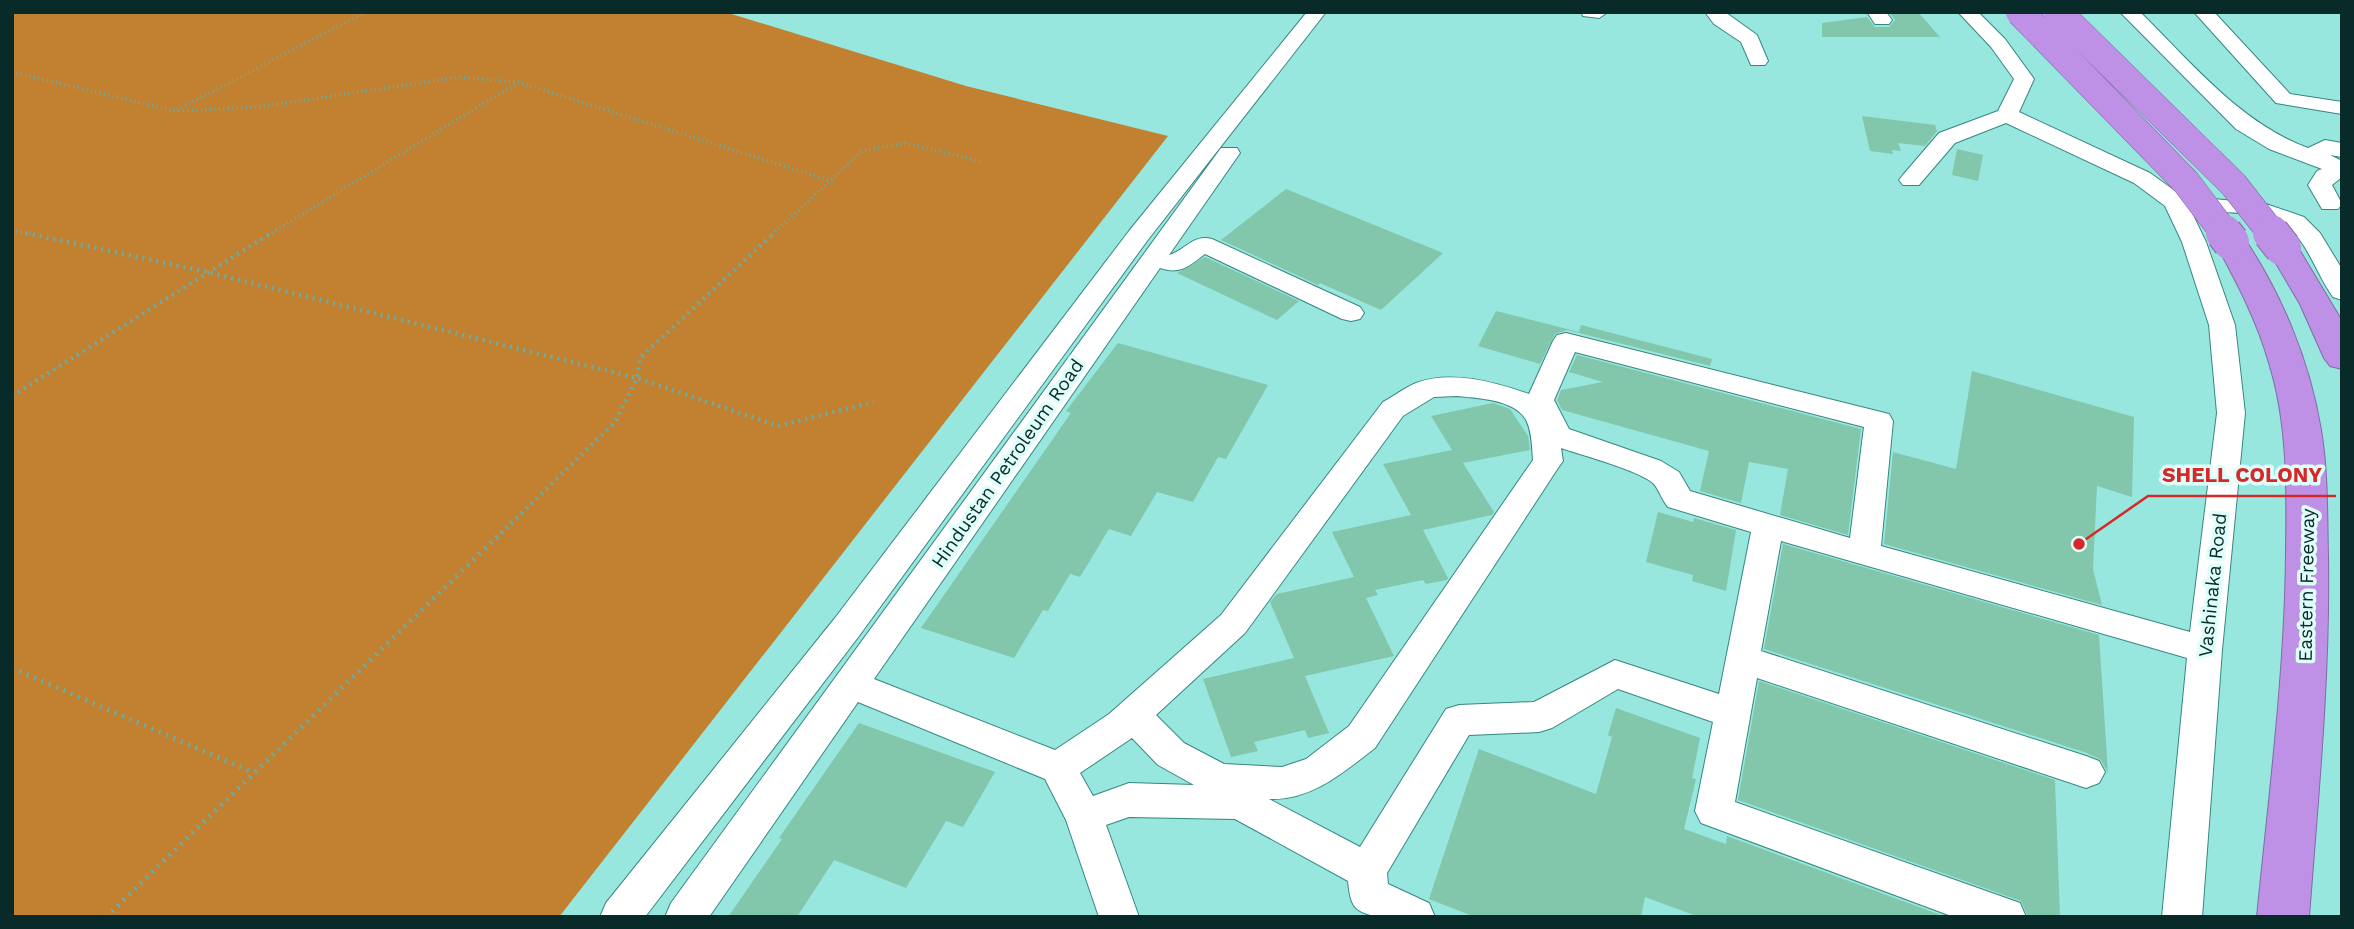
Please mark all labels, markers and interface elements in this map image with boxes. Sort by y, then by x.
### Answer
street label: Hindustan Petroleum Road [926,354,1088,572]
callout: SHELL COLONY [2148,454,2336,496]
text: SHELL COLONY [2162,462,2322,487]
street label: Eastern Freeway [2294,508,2319,662]
street label: Vashinaka Road [2193,512,2232,658]

